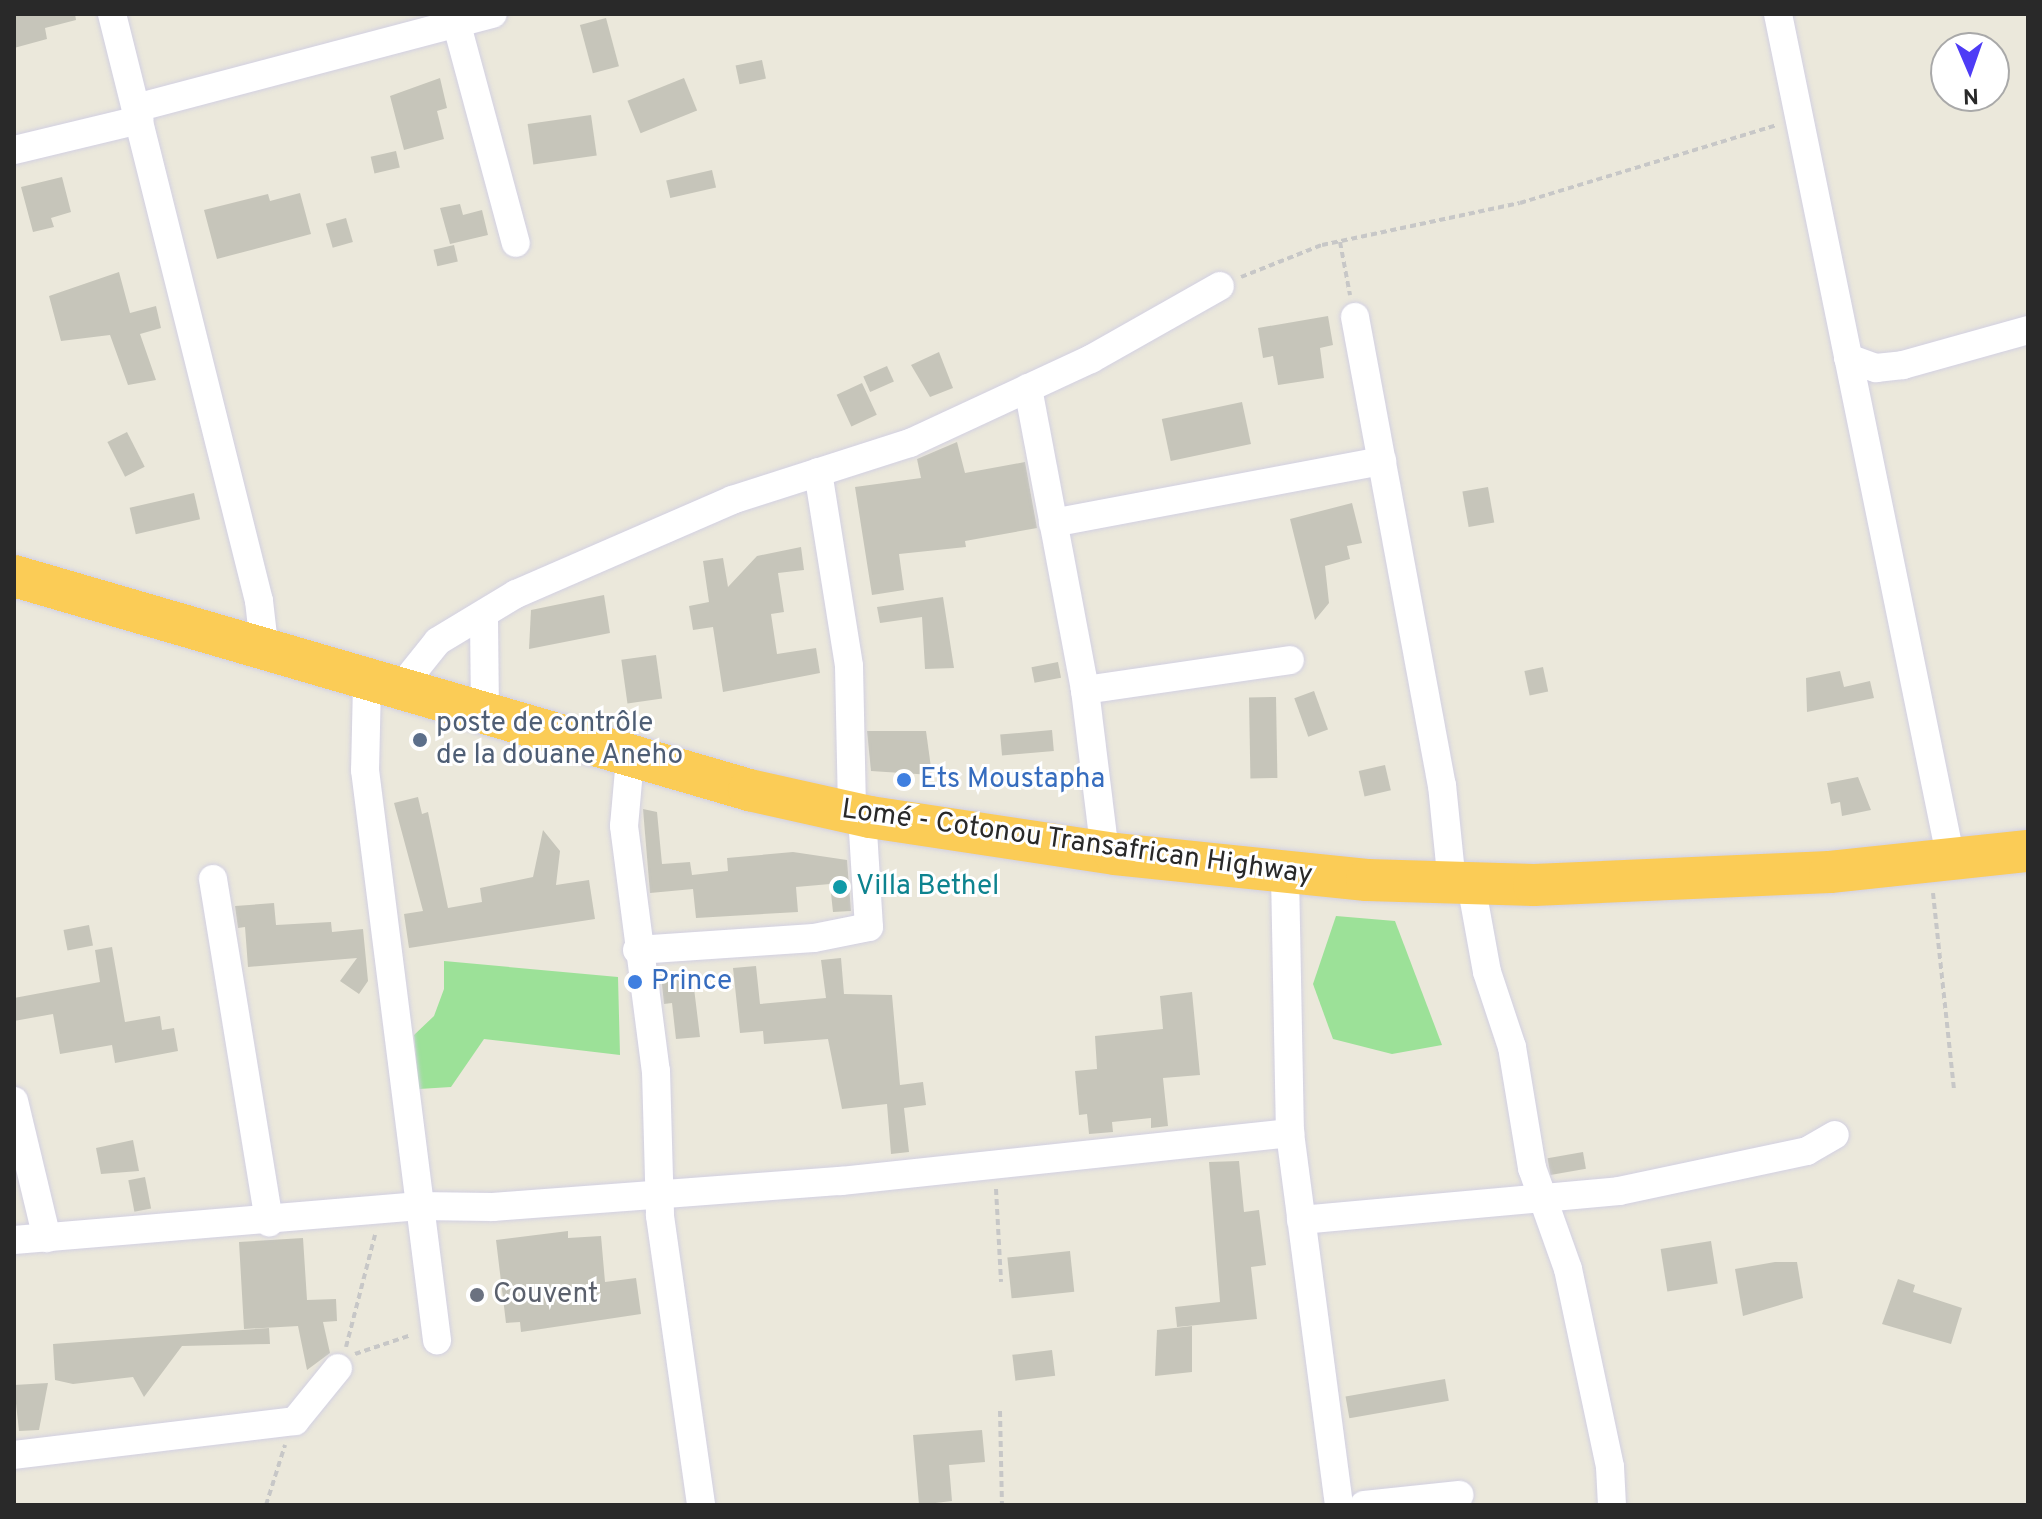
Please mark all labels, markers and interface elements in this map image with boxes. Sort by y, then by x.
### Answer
north arrow [1930,32,2010,112]
text: N [1962,81,1979,108]
place label: poste de contrôle de la douane Aneho [436,707,684,773]
marker: poste de contrôle de la douane Aneho [411,731,429,749]
place label: Ets Moustapha [920,763,1105,797]
marker: Ets Moustapha [895,771,913,789]
street label: Lomé - Cotonou Transafrican Highway [839,793,1315,893]
place label: Villa Bethel [856,870,999,904]
marker: Villa Bethel [831,878,849,896]
place label: Prince [651,965,732,999]
marker: Prince [626,973,644,991]
place label: Couvent [493,1278,598,1312]
marker: Couvent [468,1286,486,1304]

